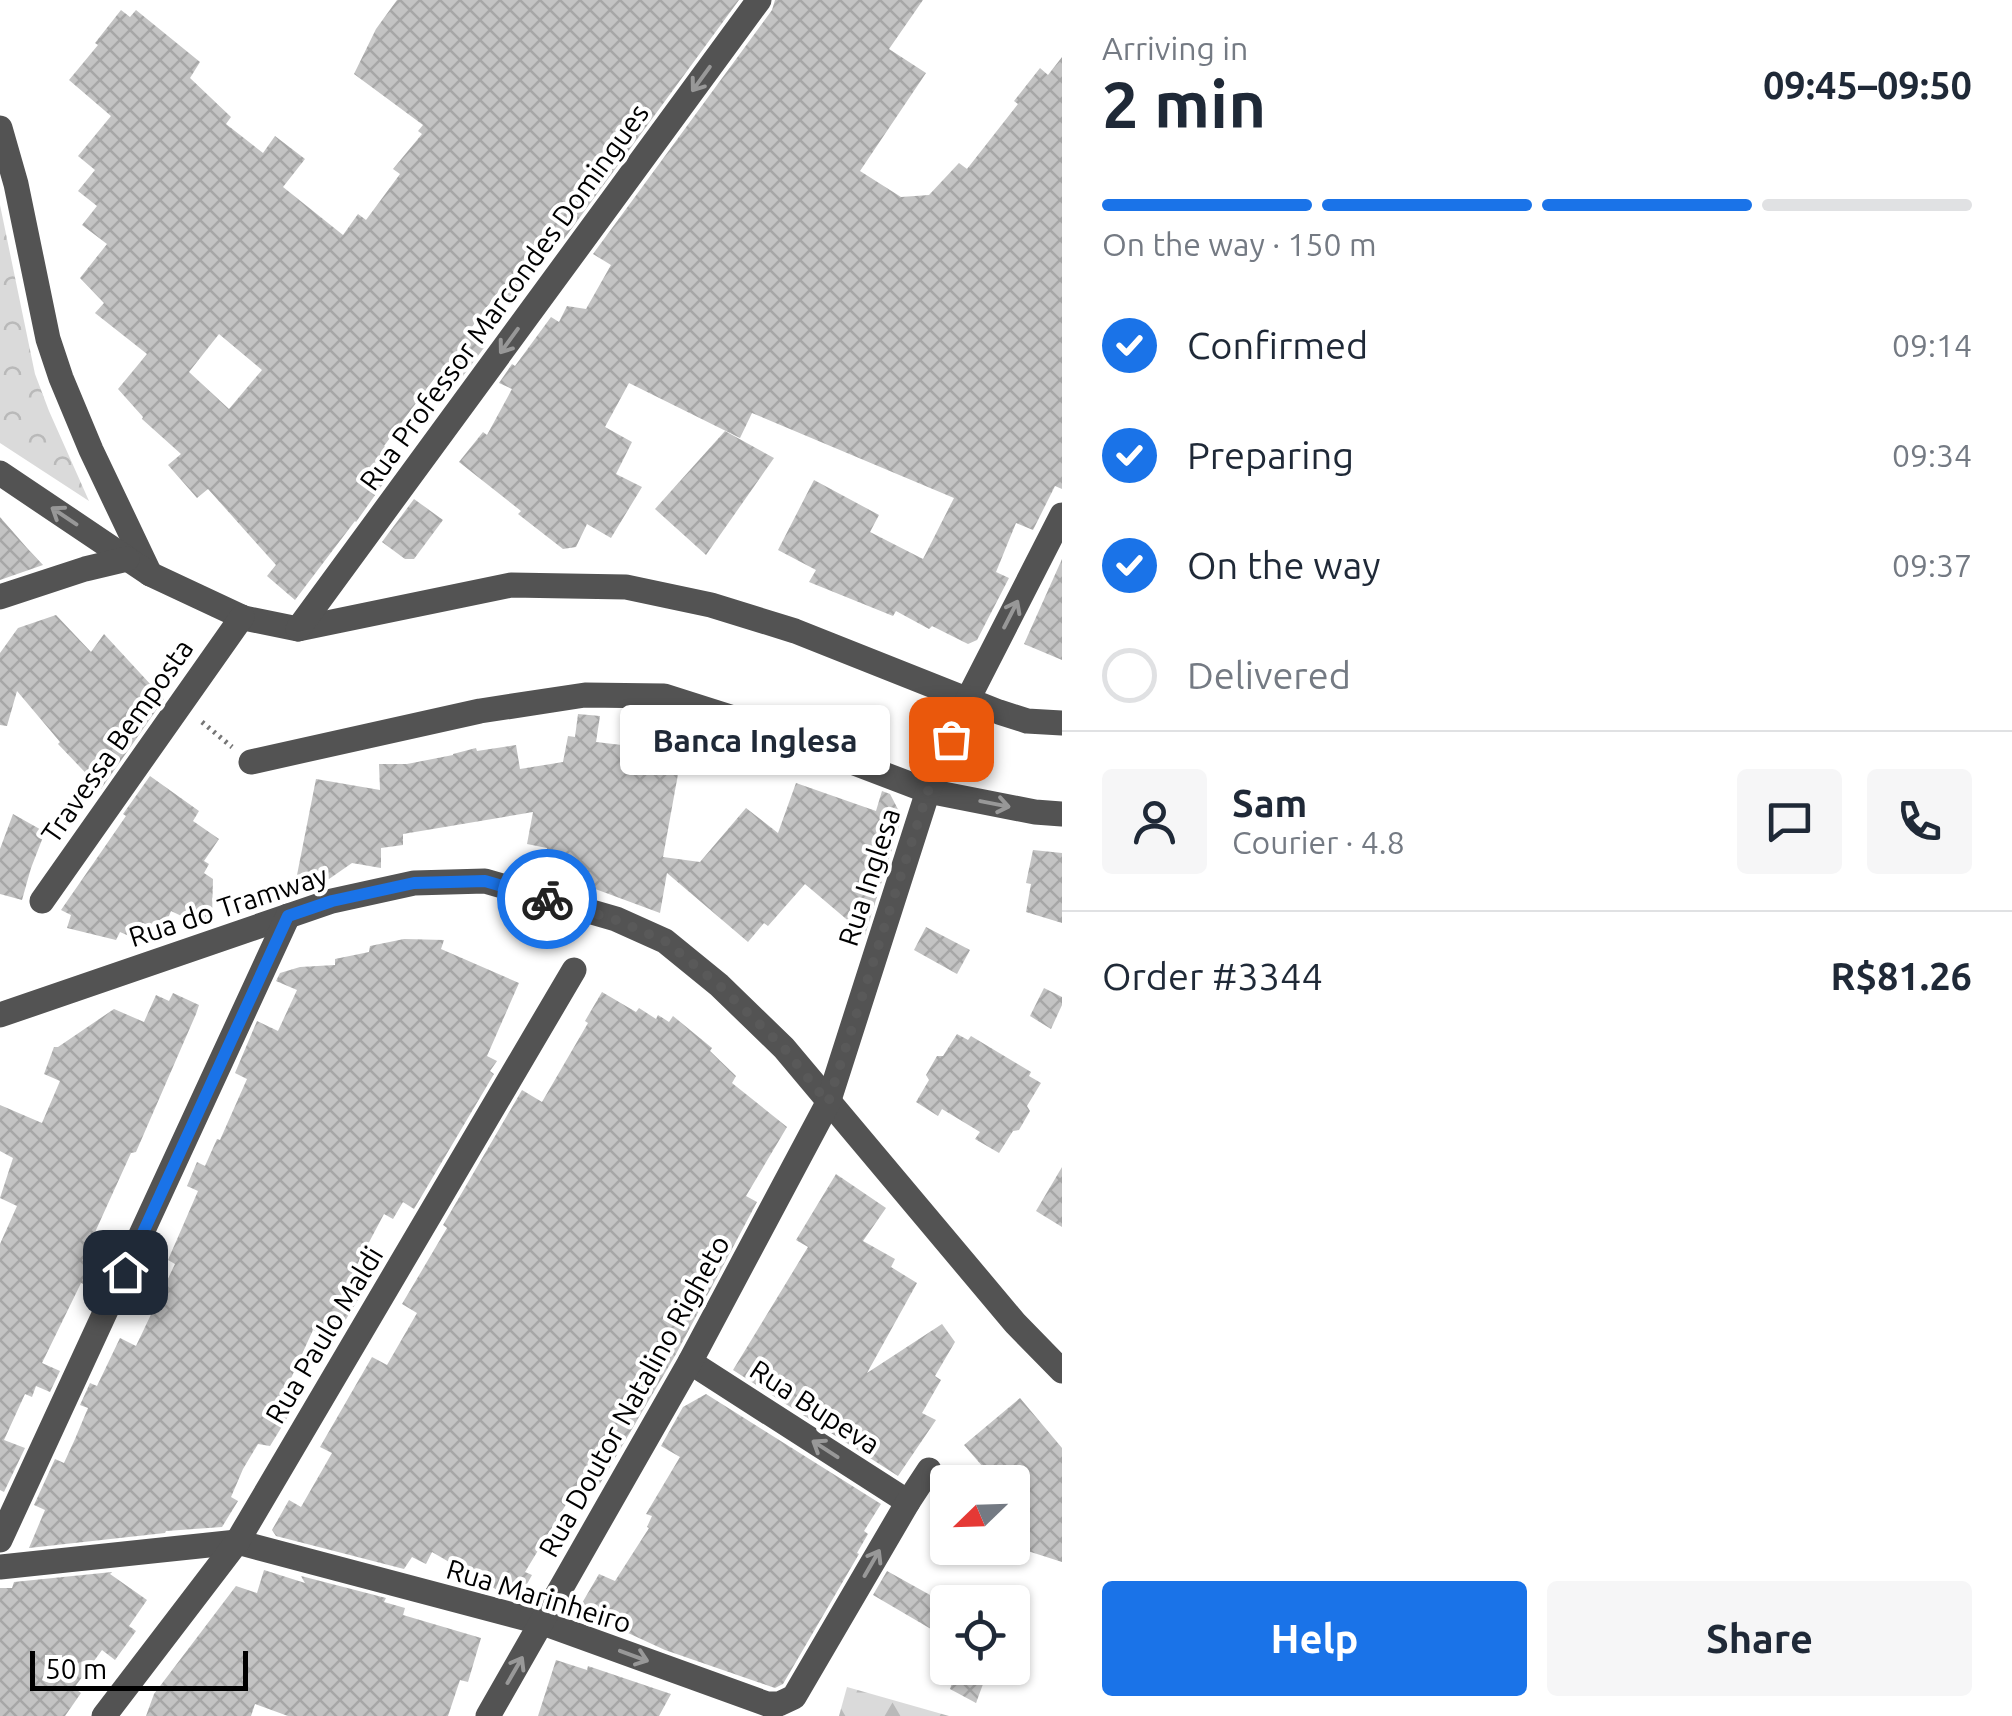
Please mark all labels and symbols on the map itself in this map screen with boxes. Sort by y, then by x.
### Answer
one-way arrow [691,65,712,92]
street label: Rua Professor Marcondes Domingues [353,98,654,496]
one-way arrow [499,327,520,354]
one-way arrow [50,505,78,526]
one-way arrow [1003,600,1022,630]
street label: Travessa Bemposta [35,633,199,848]
pin [909,697,994,782]
callout: Banca Inglesa [621,704,891,774]
one-way arrow [978,796,1010,815]
street label: Rua Inglesa [832,804,905,950]
courier [497,849,597,949]
street label: Rua do Tramway [125,859,331,952]
pin [83,1230,168,1315]
street label: Rua Doutor Natalino Righeto [532,1230,735,1562]
street label: Rua Paulo Maldi [259,1241,388,1429]
street label: Rua Bupeva [745,1353,886,1460]
one-way arrow [812,1439,840,1460]
north arrow [930,1465,1030,1565]
one-way arrow [862,1549,882,1578]
street label: Rua Marinheiro [443,1553,635,1638]
scale bar [30,1646,248,1690]
one-way arrow [618,1648,649,1666]
one-way arrow [505,1656,525,1685]

